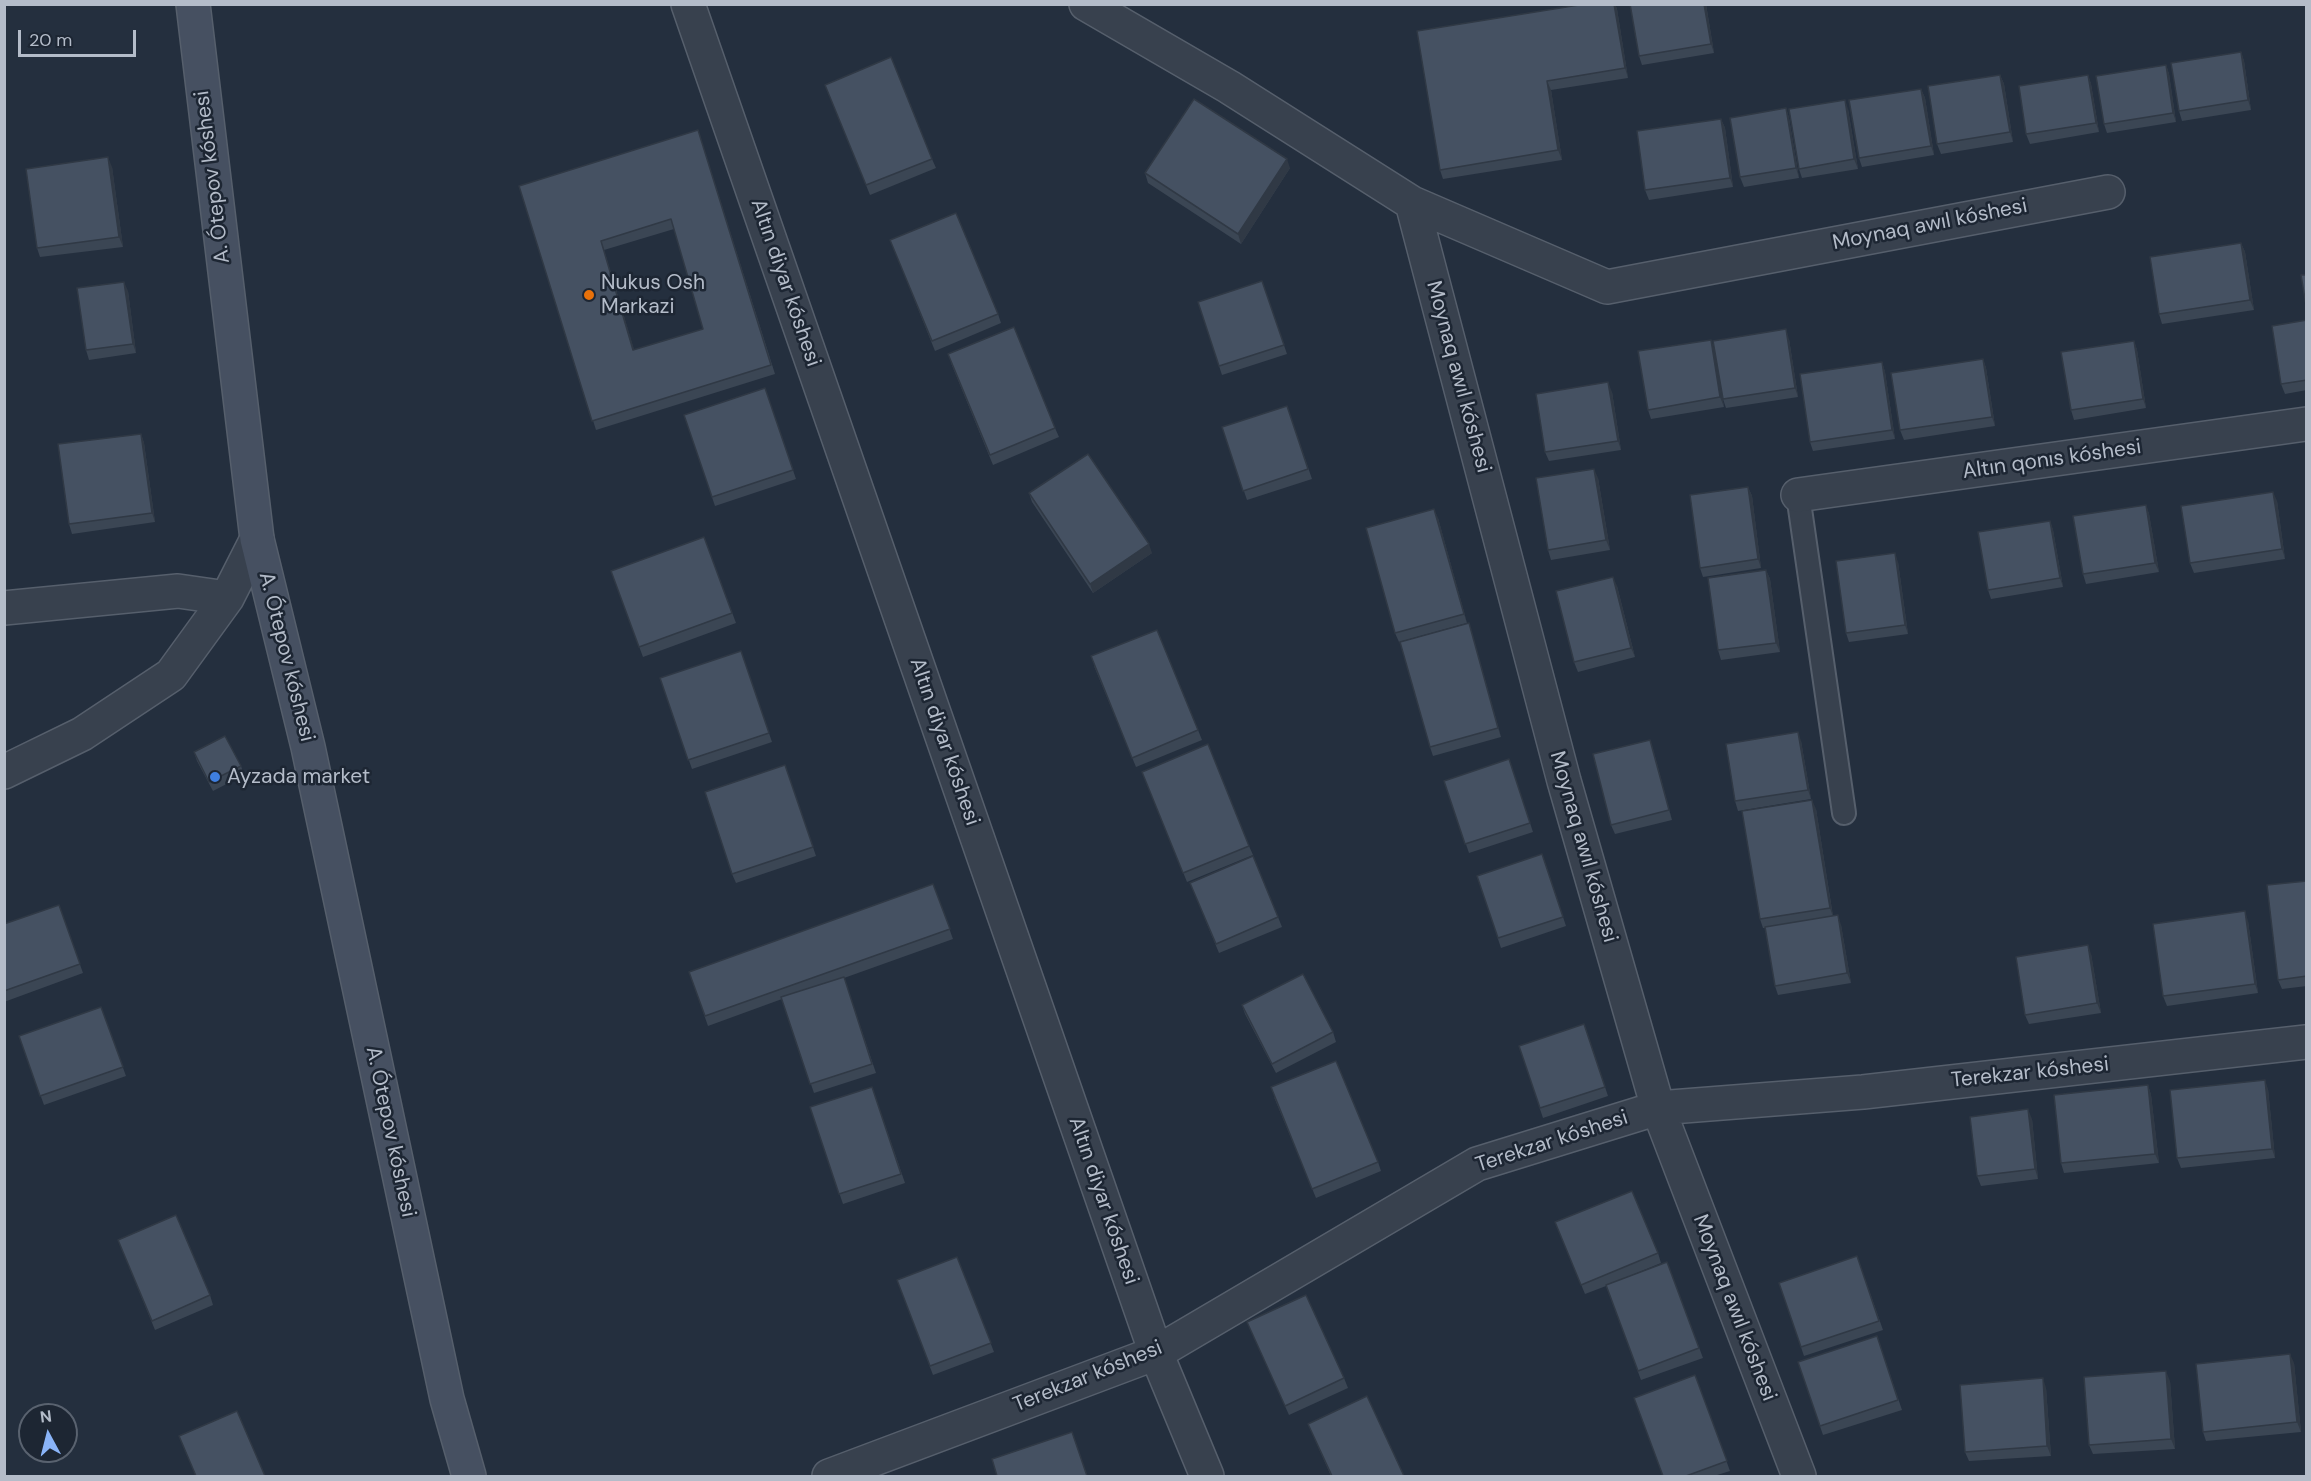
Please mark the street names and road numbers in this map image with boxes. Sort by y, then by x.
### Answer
street label: A. Ótepov kóshesi [190,89,236,265]
street label: Moynaq awıl kóshesi [1831,194,2029,256]
street label: Altın diyar kóshesi [745,196,825,370]
street label: Moynaq awıl kóshesi [1420,278,1496,476]
street label: Altın qonıs kóshesi [1961,435,2143,485]
street label: A. Ótepov kóshesi [253,570,319,744]
street label: Altın diyar kóshesi [904,655,984,829]
street label: Moynaq awıl kóshesi [1544,748,1622,946]
street label: A. Ótepov kóshesi [360,1044,420,1220]
street label: Terekzar kóshesi [1950,1052,2110,1094]
street label: Terekzar kóshesi [1473,1106,1631,1178]
street label: Altın diyar kóshesi [1063,1114,1143,1288]
street label: Moynaq awıl kóshesi [1687,1211,1781,1405]
street label: Terekzar kóshesi [1010,1336,1166,1418]

